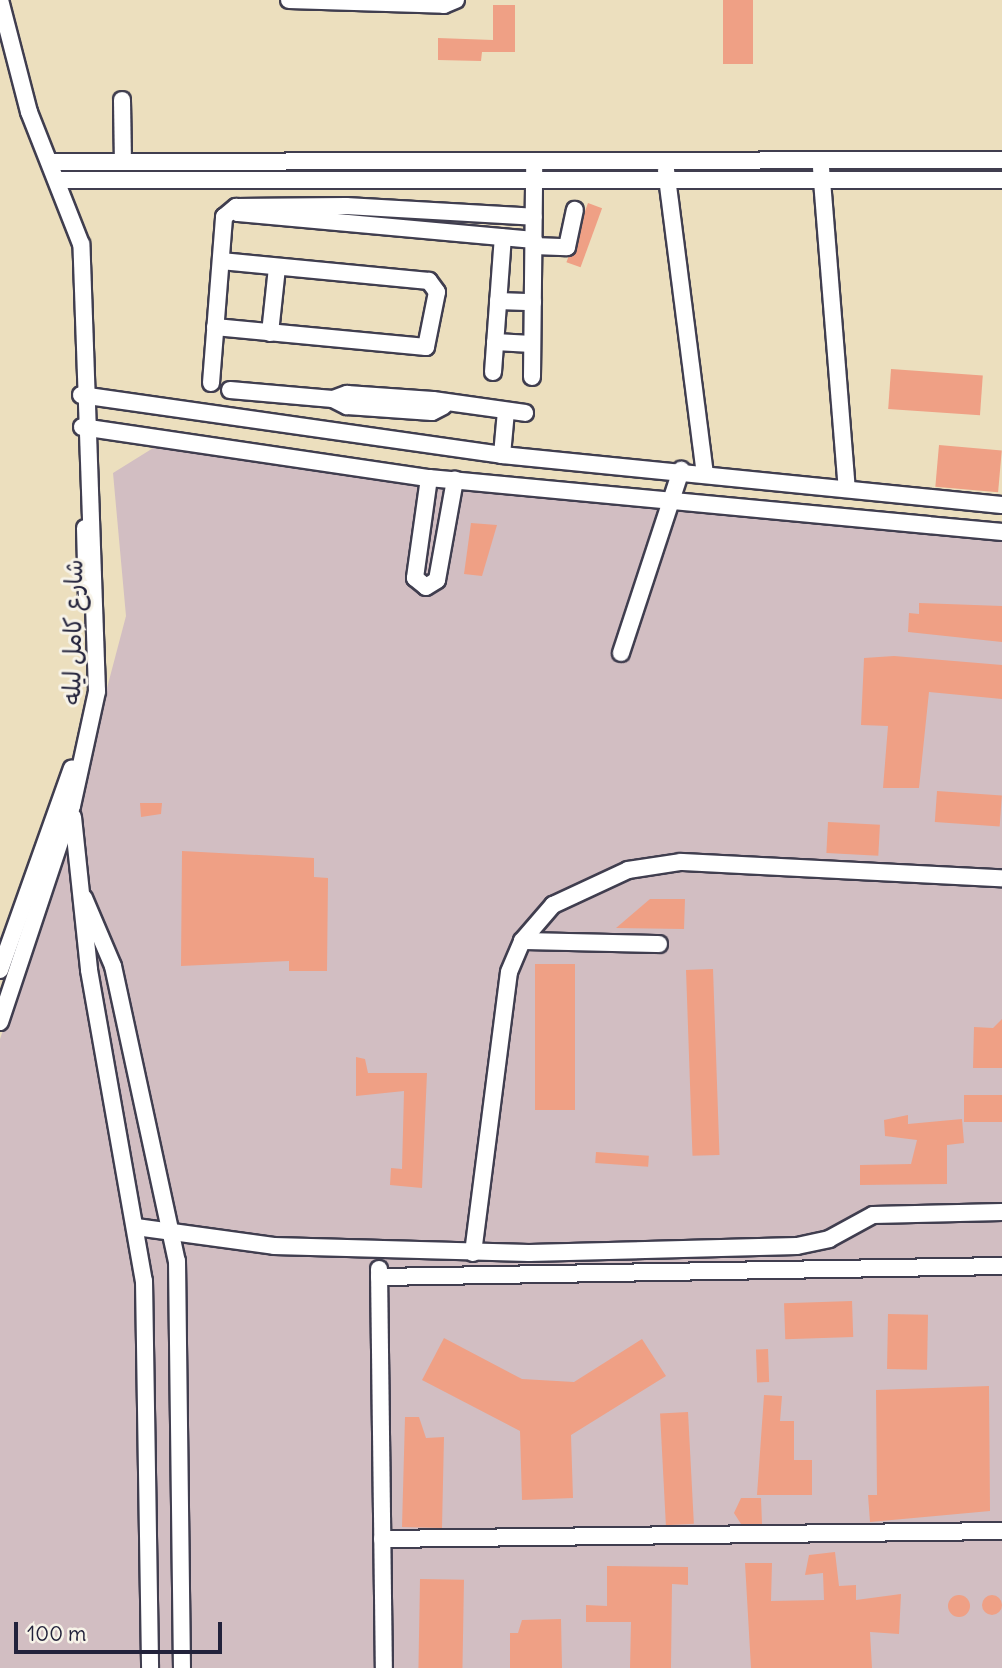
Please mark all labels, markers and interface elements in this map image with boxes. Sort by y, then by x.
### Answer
street label: شارع كامل ليله [57,559,89,705]
scale bar [18,1608,226,1652]
text: 100 m [27,1620,86,1647]

